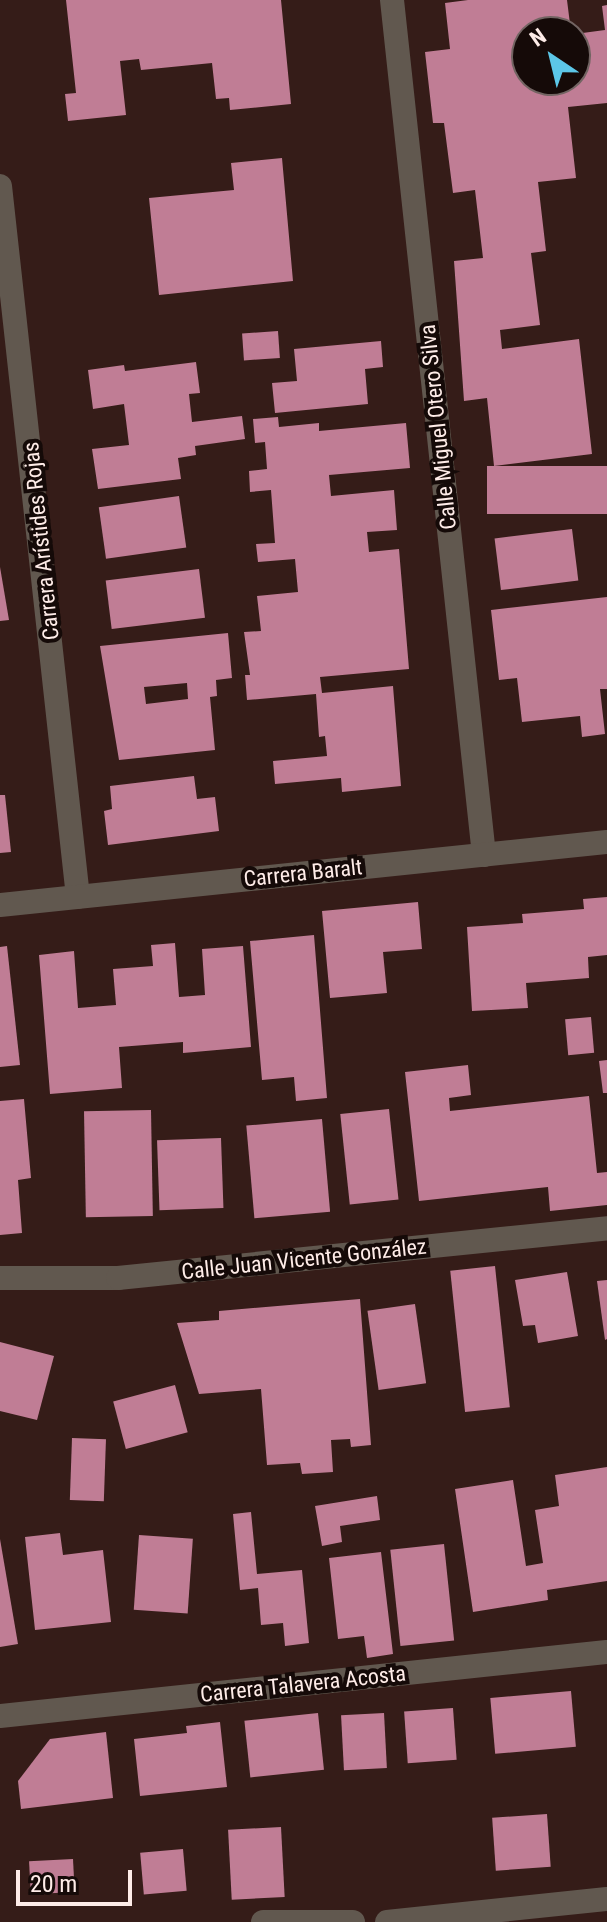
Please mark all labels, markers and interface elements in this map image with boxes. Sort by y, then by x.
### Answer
north arrow [511,16,591,96]
text: N [525,23,551,52]
street label: Calle Miguel Otero Silva [414,323,462,531]
street label: Carrera Arístides Rojas [17,441,65,641]
street label: Carrera Baralt [242,854,364,892]
street label: Calle Juan Vicente González [180,1233,428,1285]
street label: Carrera Talavera Acosta [199,1660,407,1708]
scale bar [20,1854,136,1904]
text: 20 m [30,1870,77,1898]

